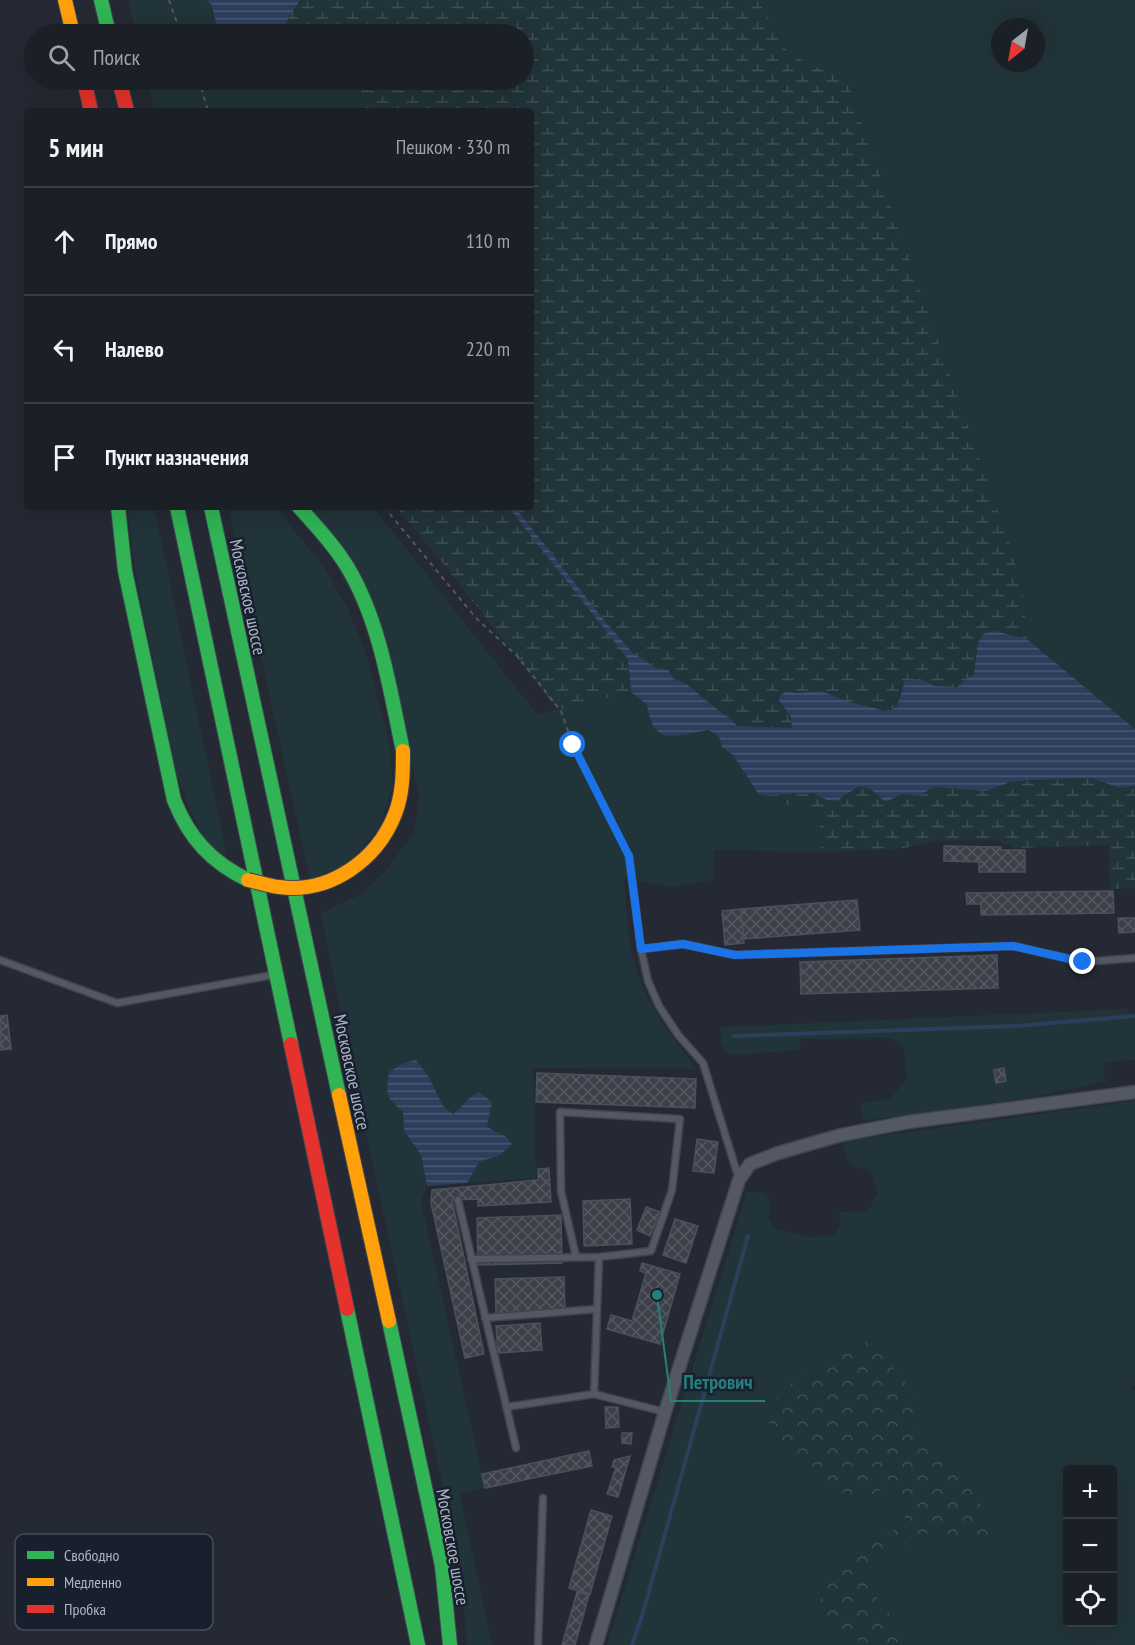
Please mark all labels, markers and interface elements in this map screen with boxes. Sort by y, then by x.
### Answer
north arrow [991,18,1045,72]
search box [24,24,534,90]
icon: search [45,41,78,74]
text: Поиск [93,43,140,71]
text: 5 мин [48,131,103,164]
text: Пешком · 330 m [396,134,510,160]
icon: ahead [48,225,81,258]
text: Прямо [105,227,158,255]
text: 110 m [466,228,510,254]
icon: left [48,333,81,366]
text: Налево [105,335,164,363]
text: 220 m [466,336,510,362]
icon: arrive [48,441,81,474]
text: Пункт назначения [105,443,249,471]
street label: Московское шоссе [224,537,272,657]
route start [559,731,585,757]
route end [1069,948,1095,974]
street label: Московское шоссе [328,1012,376,1132]
callout: Петрович [671,1363,765,1401]
text: Петрович [683,1369,753,1395]
map controls [1063,1465,1117,1627]
button: + [1063,1465,1117,1519]
street label: Московское шоссе [431,1487,475,1607]
button: − [1063,1519,1117,1573]
legend [15,1534,213,1630]
text: Свободно [64,1545,119,1565]
text: Медленно [64,1572,122,1592]
button: locate [1063,1573,1117,1627]
text: Пробка [64,1599,106,1619]

